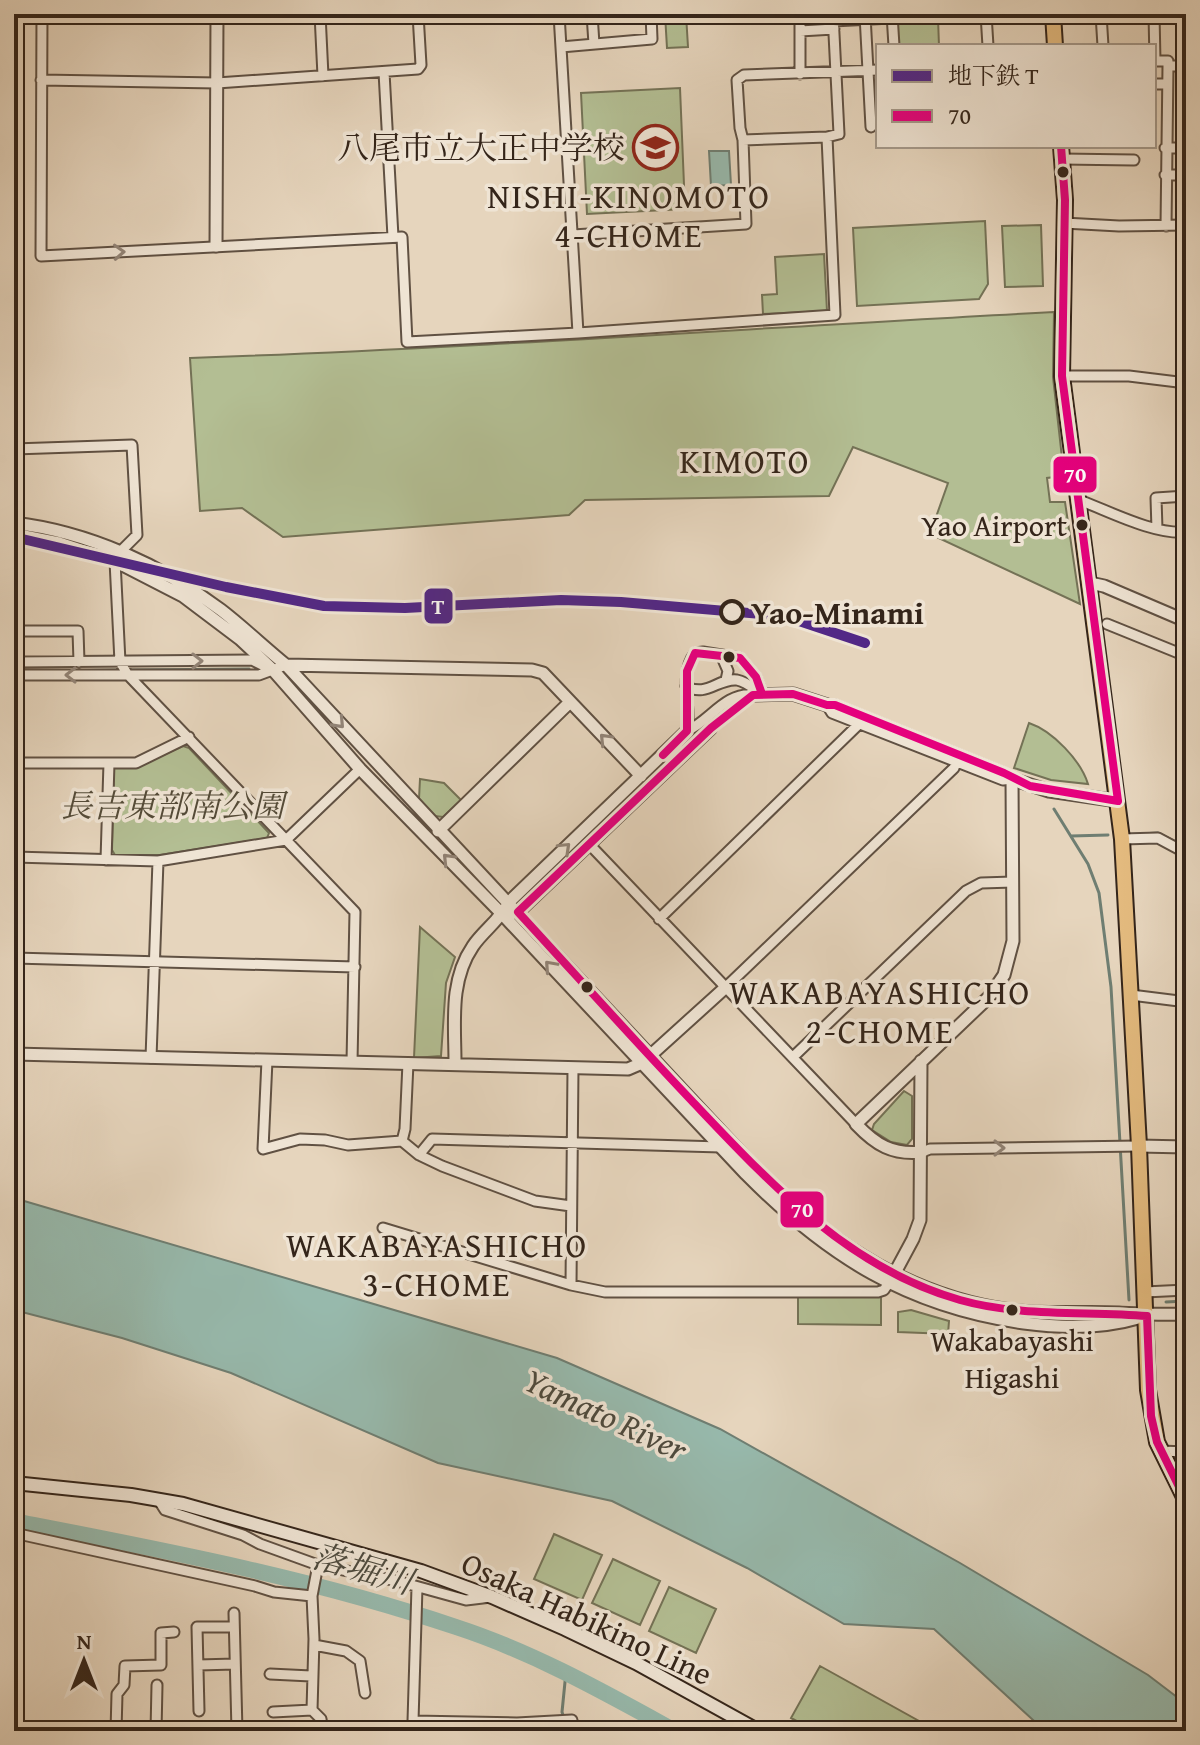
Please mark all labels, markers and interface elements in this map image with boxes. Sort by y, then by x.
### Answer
legend [876,44,1156,148]
text: 地下鉄 T [948,58,1039,93]
text: 70 [948,98,971,133]
school or university icon: 八尾市立大正中学校 [632,123,680,171]
place label: 八尾市立大正中学校 [337,124,625,171]
unlabelled marker [1055,164,1071,180]
district label: NISHI-KINOMOTO 4-CHOME [487,171,771,259]
one-way arrow [113,244,126,261]
district label: KIMOTO [680,436,810,485]
line badge: 70 [1052,455,1098,494]
text: 70 [1064,458,1086,490]
place label: Yao Airport [921,503,1067,547]
marker: Yao Airport [1074,517,1090,533]
line badge: T [423,587,454,625]
place label: Yao-Minami [751,589,924,636]
text: T [432,590,445,622]
marker: Yao-Minami [720,600,744,624]
unlabelled marker [721,649,737,665]
one-way arrow [191,653,204,670]
one-way arrow [64,666,77,684]
one-way arrow [329,713,343,728]
one-way arrow [600,734,615,748]
park label: 長吉東部南公園 [60,782,289,829]
one-way arrow [556,843,570,858]
one-way arrow [443,854,457,868]
one-way arrow [545,961,559,976]
district label: WAKABAYASHICHO 2-CHOME [729,967,1031,1055]
unlabelled marker [579,979,595,995]
one-way arrow [993,1139,1006,1157]
line badge: 70 [779,1190,825,1229]
text: 70 [791,1193,813,1225]
district label: WAKABAYASHICHO 3-CHOME [286,1220,588,1308]
marker: Wakabayashi Higashi [1004,1302,1020,1318]
place label: Wakabayashi Higashi [930,1318,1094,1399]
water label: Yamato River [517,1355,696,1474]
water label: 落堀川 [307,1530,423,1607]
street label: Osaka Habikino Line [454,1539,720,1697]
north arrow [44,1621,124,1701]
text: N [77,1625,92,1657]

